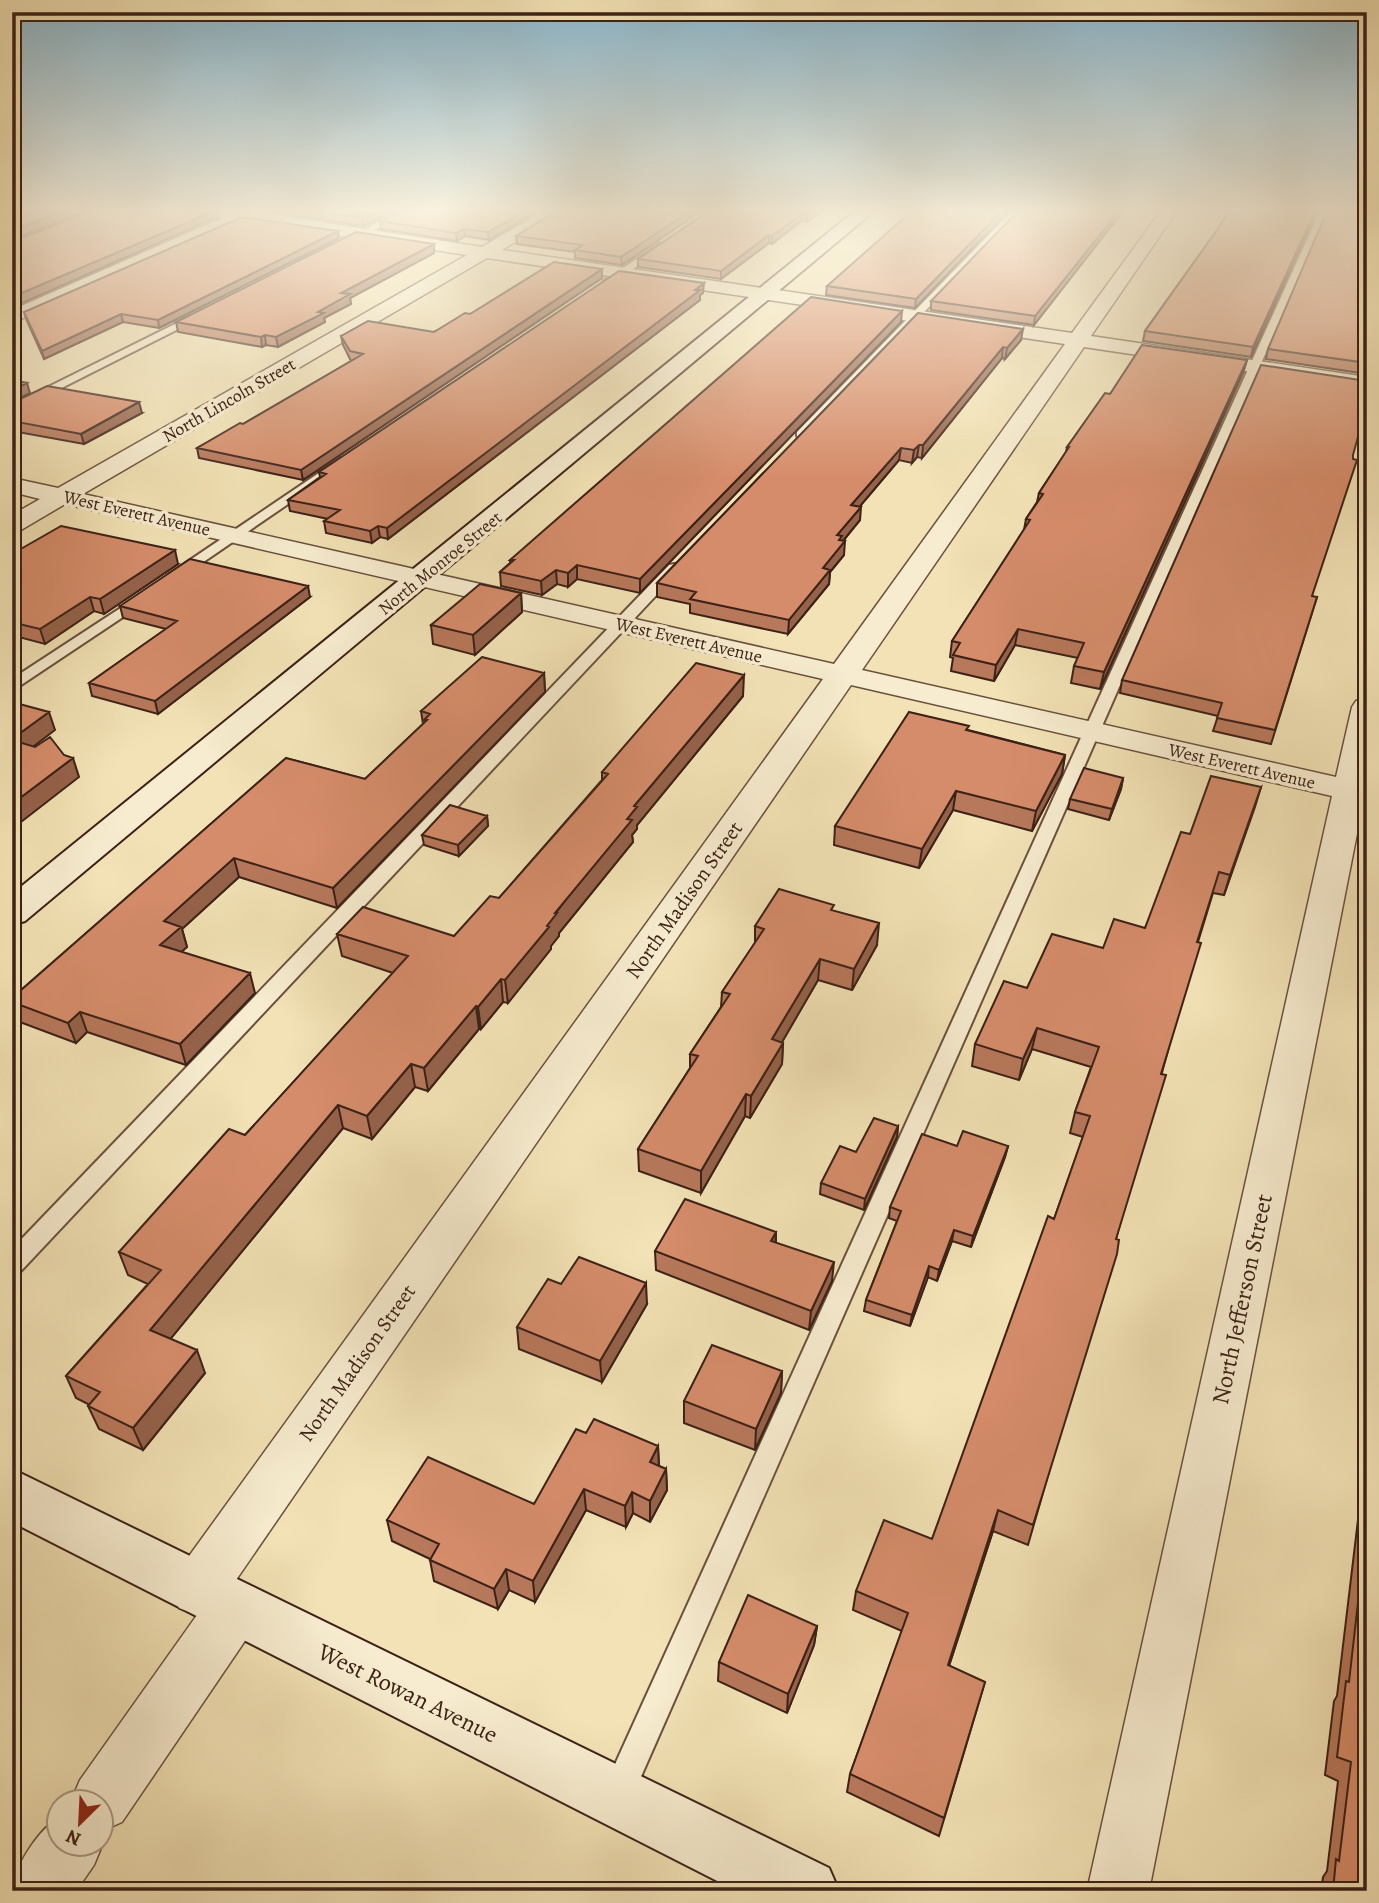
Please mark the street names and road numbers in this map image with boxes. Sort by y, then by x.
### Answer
street label: North Lincoln Street [158,352,300,448]
street label: West Everett Avenue [60,484,213,542]
street label: North Monroe Street [373,506,507,620]
street label: West Everett Avenue [612,611,765,669]
street label: West Everett Avenue [1165,737,1318,795]
street label: North Madison Street [619,816,749,984]
street label: North Jefferson Street [1204,1191,1280,1407]
street label: North Madison Street [292,1279,422,1447]
street label: West Rowan Avenue [312,1635,503,1750]

